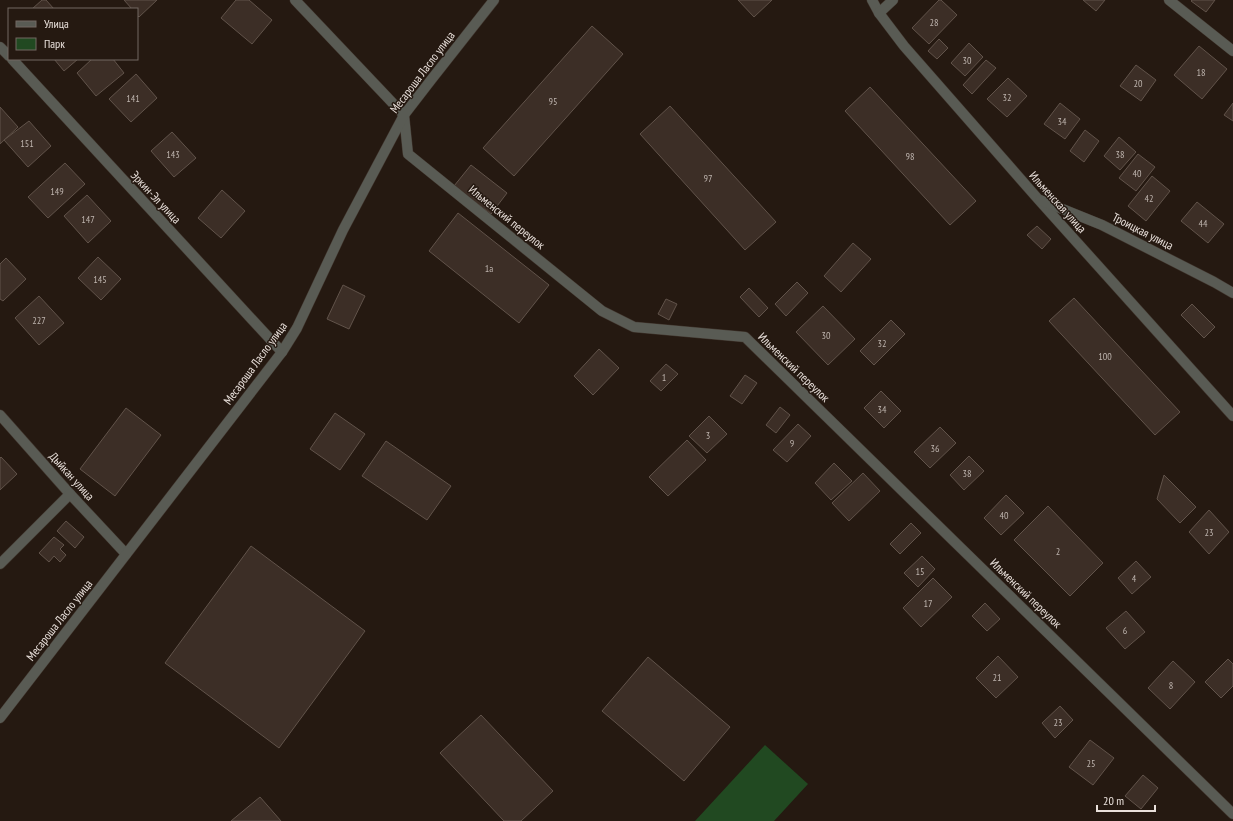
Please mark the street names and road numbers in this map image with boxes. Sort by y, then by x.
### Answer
street label: Месароша Ласло улица [386,28,458,116]
street label: Эркин-Эл улица [128,168,184,227]
street label: Ильменская улица [1026,168,1090,236]
street label: Ильменский переулок [466,182,548,252]
street label: Троицкая улица [1110,209,1176,253]
street label: Месароша Ласло улица [220,319,290,407]
street label: Ильменский переулок [755,329,833,405]
street label: Дыйкан улица [46,449,98,503]
street label: Ильменский переулок [987,555,1065,631]
street label: Месароша Ласло улица [23,576,95,663]

